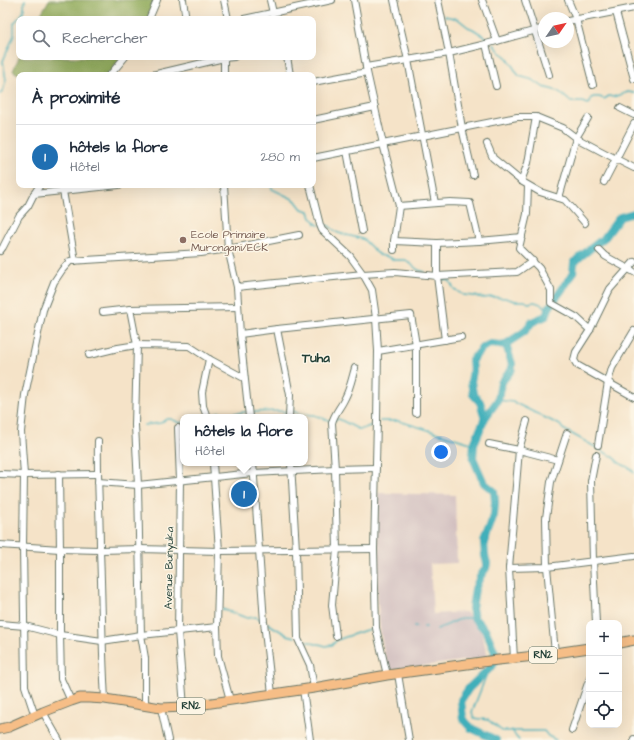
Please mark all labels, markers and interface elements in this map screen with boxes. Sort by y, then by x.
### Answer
north arrow [538,12,574,48]
search box [16,16,316,60]
icon: search [30,27,52,49]
text: Rechercher [62,28,147,49]
text: À proximité [32,86,121,110]
text: hôtels la flore [70,137,168,158]
text: 1 [44,148,46,166]
text: 280 m [261,148,300,166]
text: Hôtel [70,158,100,176]
place label: Ecole Primaire Murongani/ECK [191,227,268,256]
marker: Ecole Primaire Murongani/ECK [178,235,188,245]
district label: Tuha [301,349,330,367]
popup [180,414,308,466]
text: hôtels la flore [195,421,293,442]
text: Hôtel [195,442,225,460]
your location [431,442,451,462]
pin: 1 [231,479,257,509]
street label: Avenue Bunyuka [161,526,178,610]
map controls [586,620,622,728]
button: + [586,620,622,656]
road number: RN2 [529,647,557,663]
button: − [586,656,622,692]
button: locate [586,692,622,728]
road number: RN2 [177,698,205,714]

